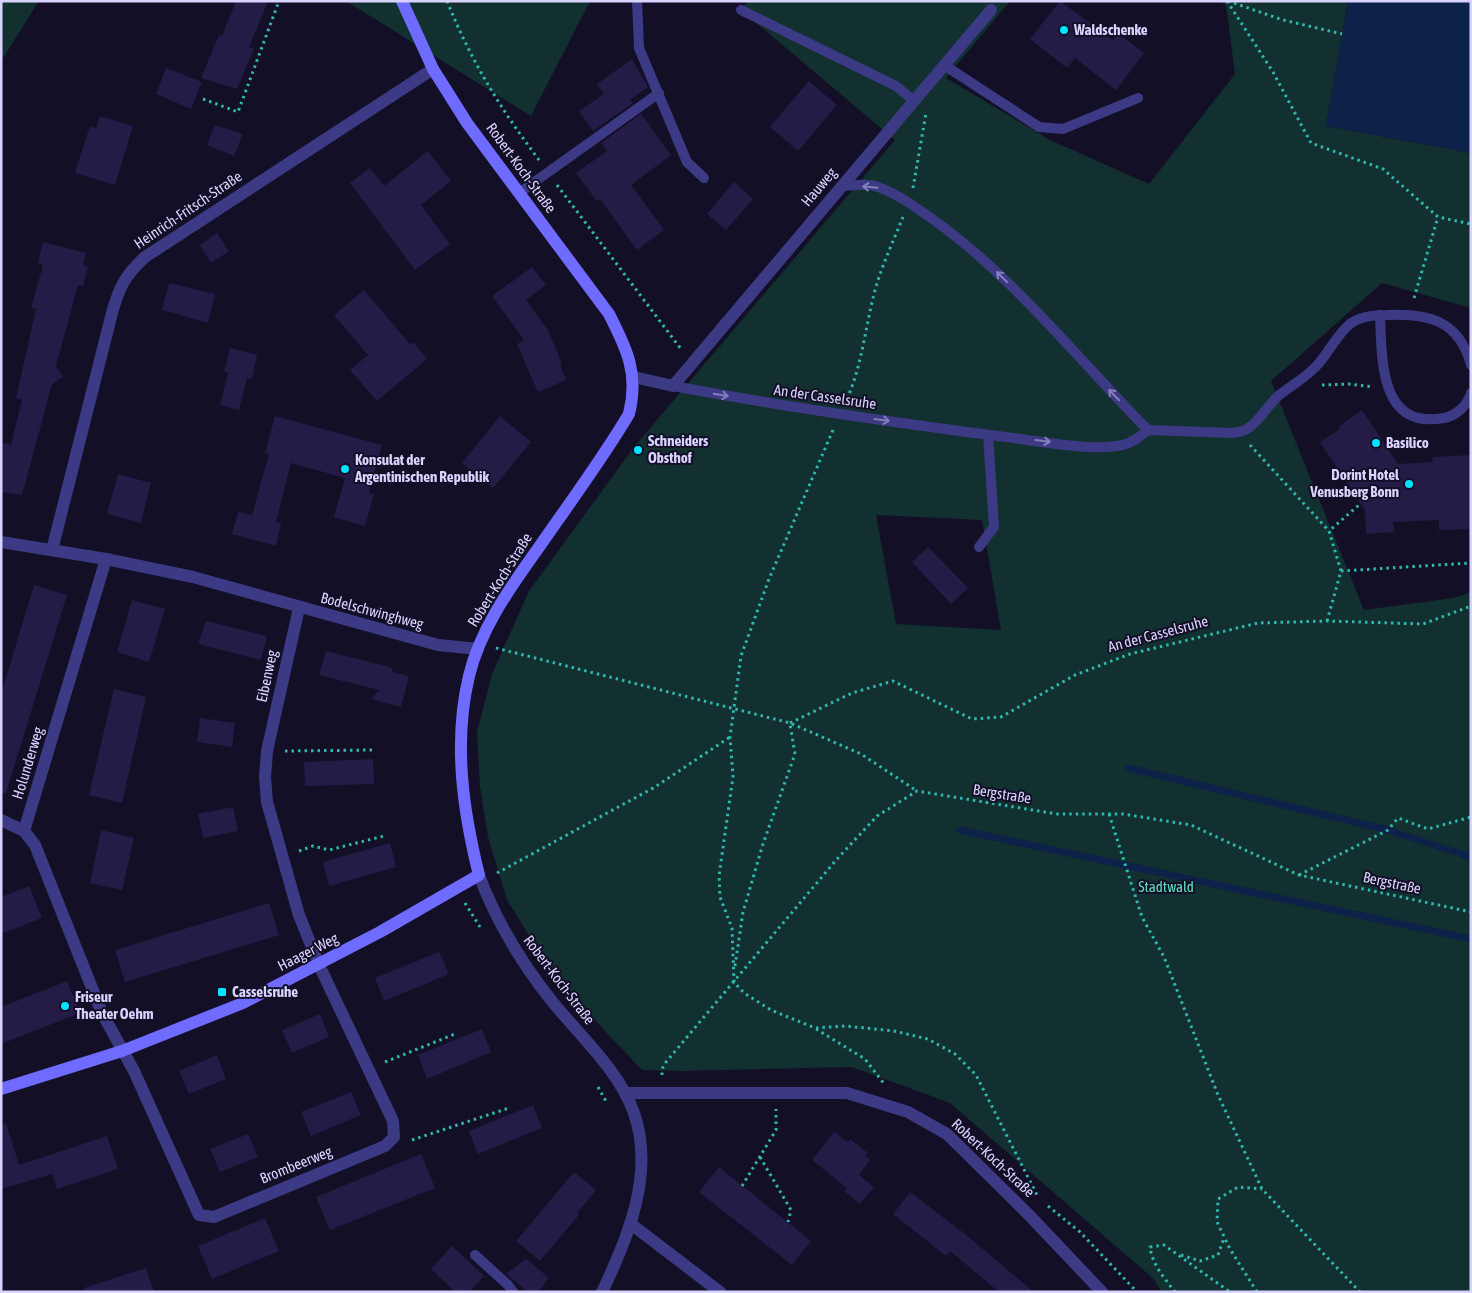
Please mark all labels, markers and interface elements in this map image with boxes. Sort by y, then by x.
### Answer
place label: Waldschenke [1073,21,1148,38]
marker: Waldschenke [1058,24,1070,36]
street label: Robert-Koch-Straße [483,119,560,216]
street label: Hauweg [798,164,840,209]
street label: Heinrich-Fritsch-Straße [131,167,245,252]
one-way arrow [862,182,878,191]
one-way arrow [996,271,1008,283]
street label: An der Casselsruhe [773,381,878,412]
one-way arrow [1108,389,1120,402]
one-way arrow [713,391,729,401]
one-way arrow [873,415,889,425]
place label: Schneiders Obsthof [648,432,709,466]
place label: Basilico [1386,434,1429,451]
one-way arrow [1034,436,1050,446]
marker: Basilico [1370,437,1382,449]
marker: Schneiders Obsthof [632,444,644,456]
place label: Konsulat der Argentinischen Republik [354,451,490,485]
marker: Konsulat der Argentinischen Republik [339,463,351,475]
place label: Dorint Hotel Venusberg Bonn [1309,466,1400,500]
marker: Dorint Hotel Venusberg Bonn [1403,478,1415,490]
street label: Robert-Koch-Straße [464,530,535,630]
street label: Bodelschwinghweg [319,589,426,633]
street label: An der Casselsruhe [1106,612,1210,655]
street label: Eibenweg [253,648,280,704]
street label: Holunderweg [8,724,47,801]
street label: Bergstraße [972,781,1033,807]
street label: Bergstraße [1362,868,1423,897]
park label: Stadtwald [1138,878,1194,895]
street label: Haager Weg [275,929,341,974]
street label: Robert-Koch-Straße [520,932,599,1028]
place label: Casselsruhe [232,983,298,1000]
marker: Casselsruhe [216,986,228,998]
place label: Friseur Theater Oehm [75,988,154,1022]
marker: Friseur Theater Oehm [59,1000,71,1012]
street label: Robert-Koch-Straße [948,1115,1038,1200]
street label: Brombeerweg [257,1142,335,1187]

